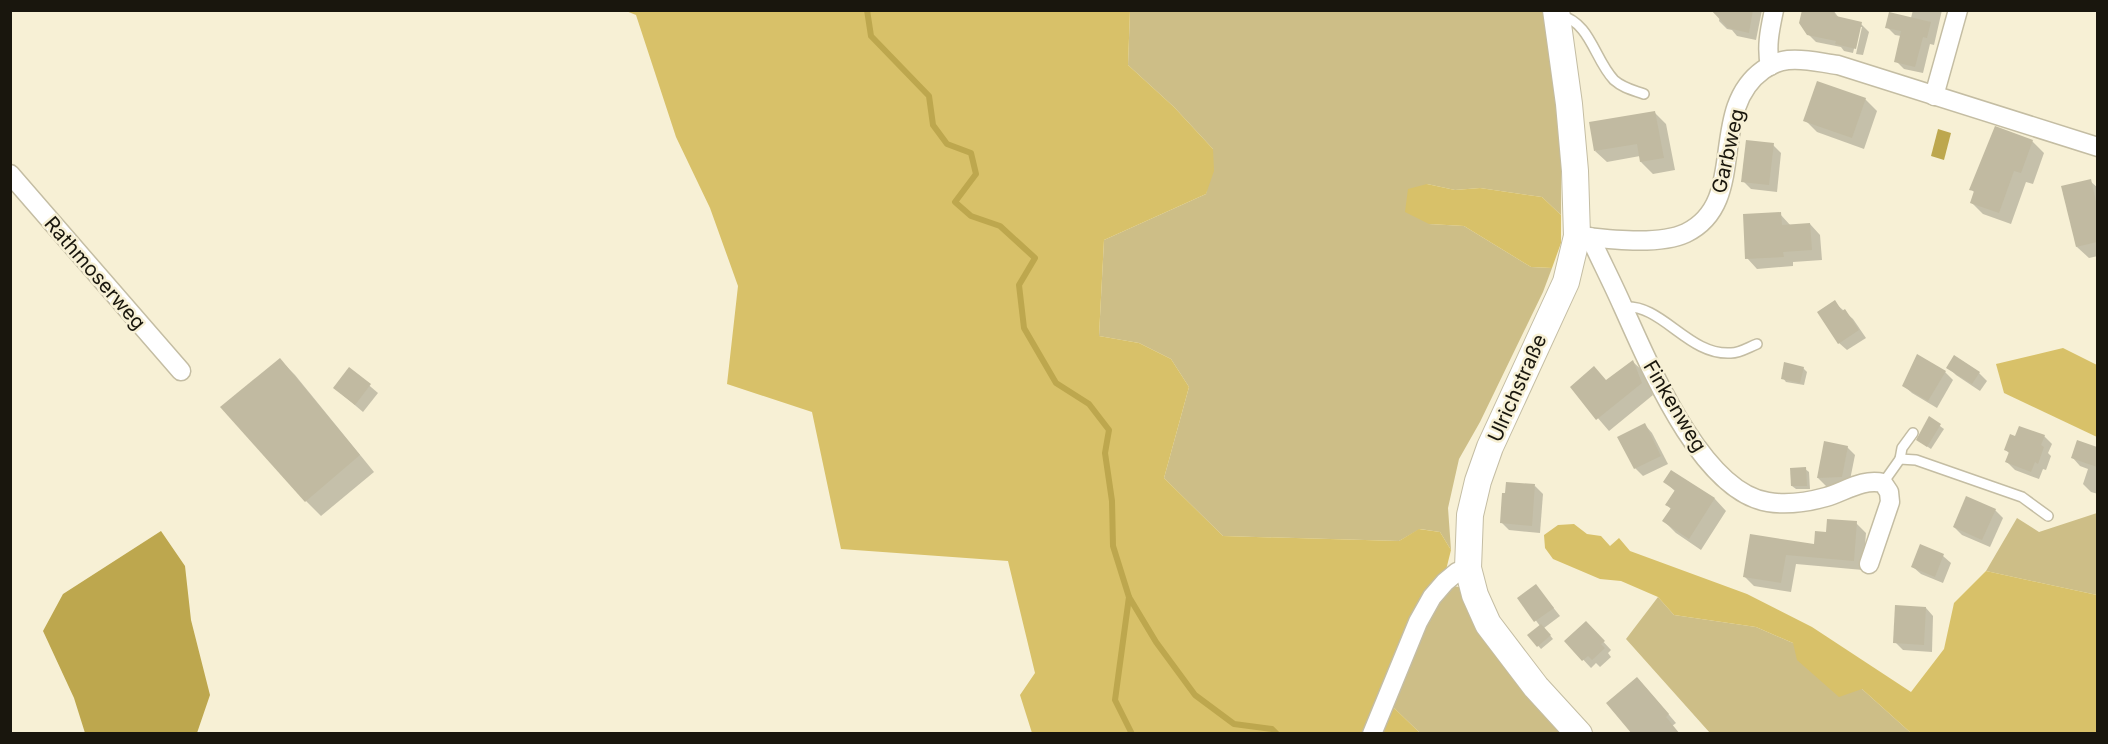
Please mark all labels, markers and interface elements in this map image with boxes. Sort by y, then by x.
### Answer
street label: Garbweg [1707,106,1749,196]
street label: Rathmoserweg [39,212,151,334]
street label: Ulrichstraße [1483,330,1551,446]
street label: Finkenweg [1638,356,1712,456]

